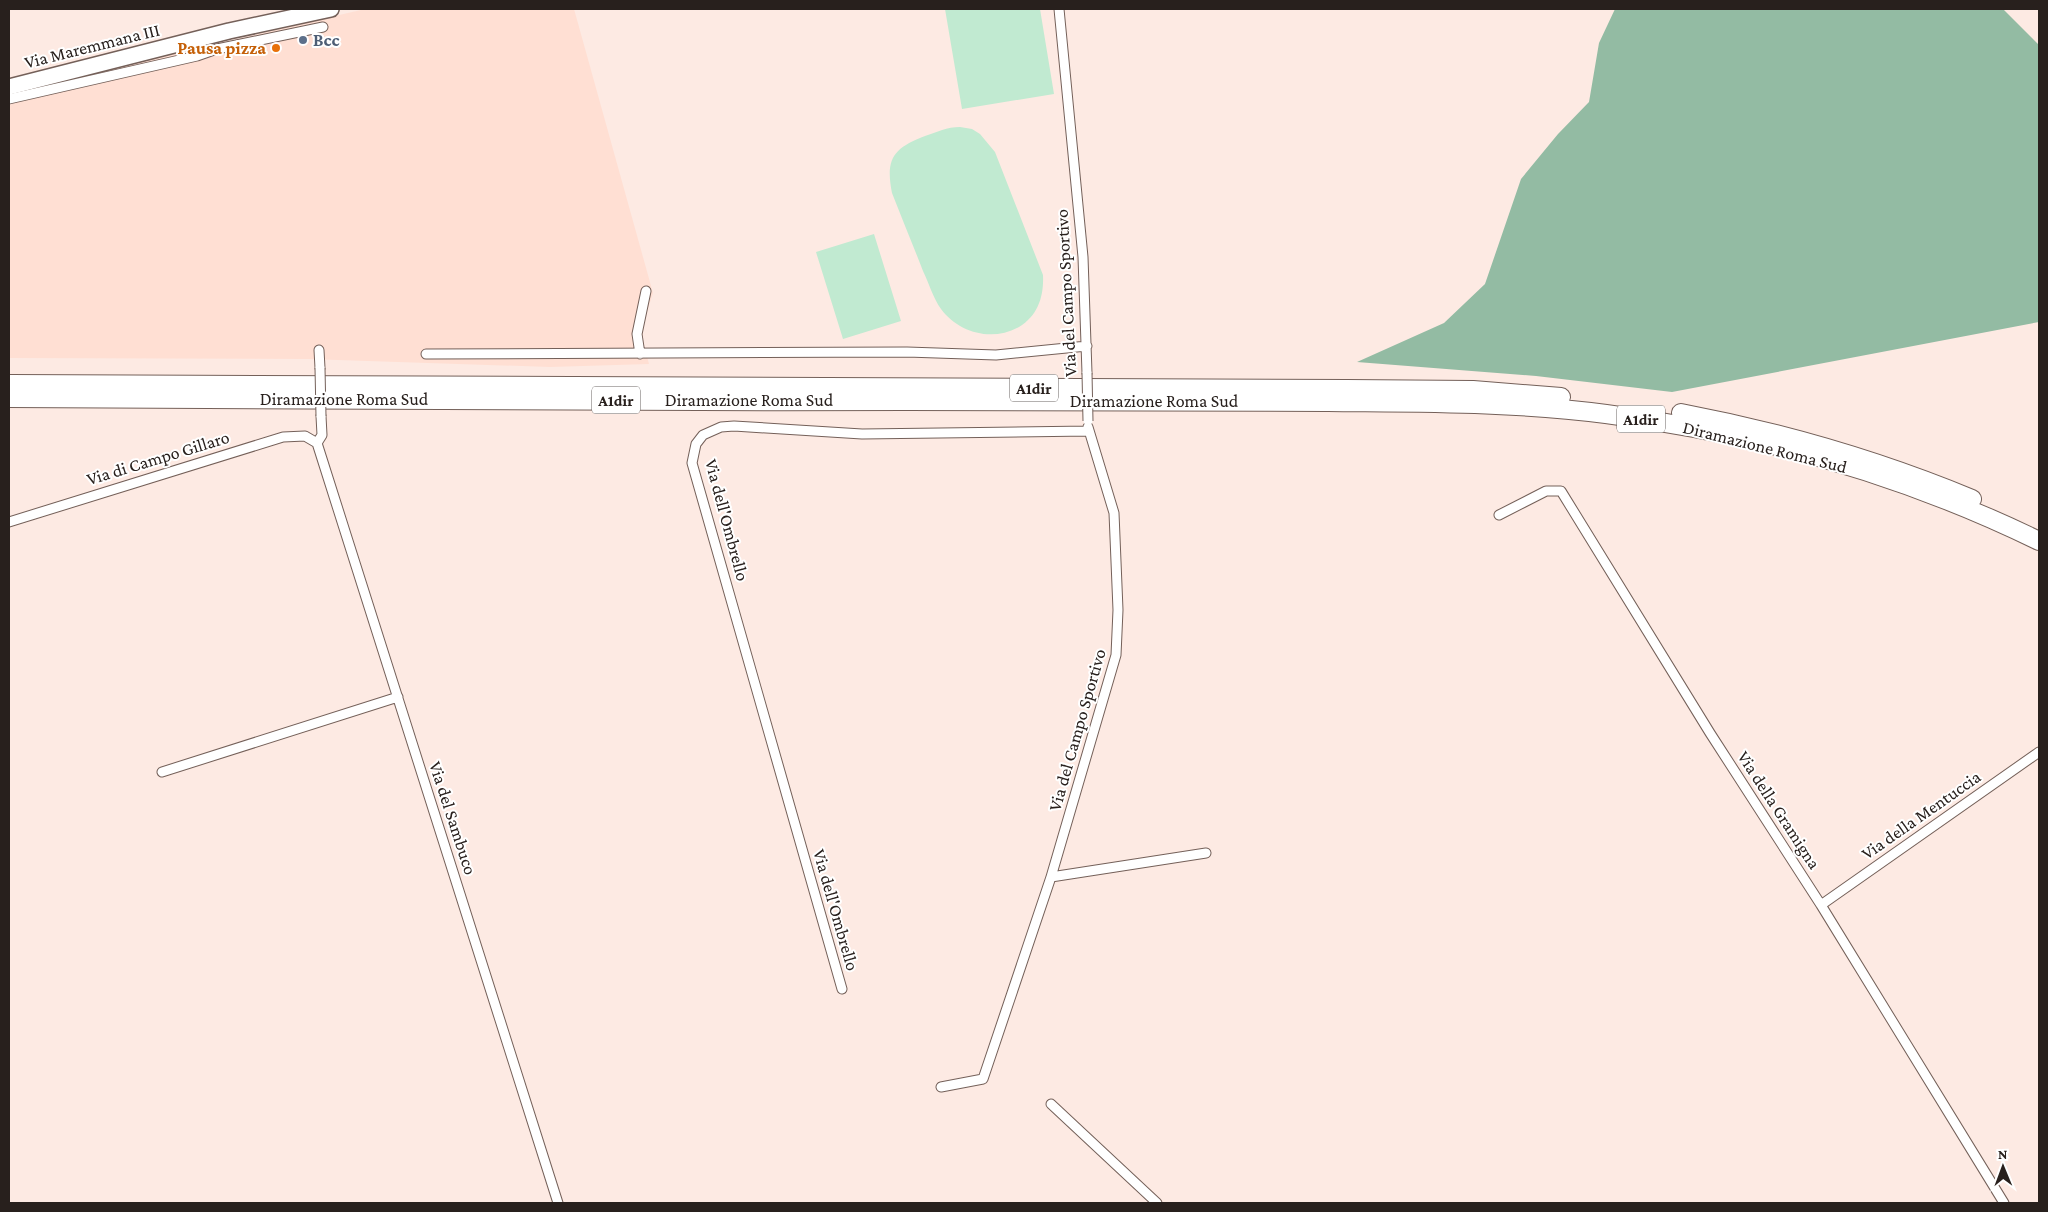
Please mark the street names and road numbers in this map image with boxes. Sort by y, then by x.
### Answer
street label: Via Maremmana III [22,20,162,72]
street label: Via del Campo Sportivo [1052,209,1080,377]
road number: A1dir [1010,374,1058,402]
road number: A1dir [592,386,640,414]
street label: Diramazione Roma Sud [260,389,429,409]
street label: Diramazione Roma Sud [665,390,834,410]
street label: Diramazione Roma Sud [1070,391,1239,411]
road number: A1dir [1617,406,1665,432]
street label: Diramazione Roma Sud [1681,417,1850,477]
street label: Via di Campo Gillaro [84,427,232,489]
street label: Via dell'Ombrello [701,457,753,583]
street label: Via del Campo Sportivo [1044,646,1110,813]
street label: Via della Gramigna [1733,747,1825,873]
street label: Via del Sambuco [425,759,481,877]
street label: Via della Mentuccia [1858,766,1984,864]
street label: Via dell'Ombrello [809,847,863,973]

